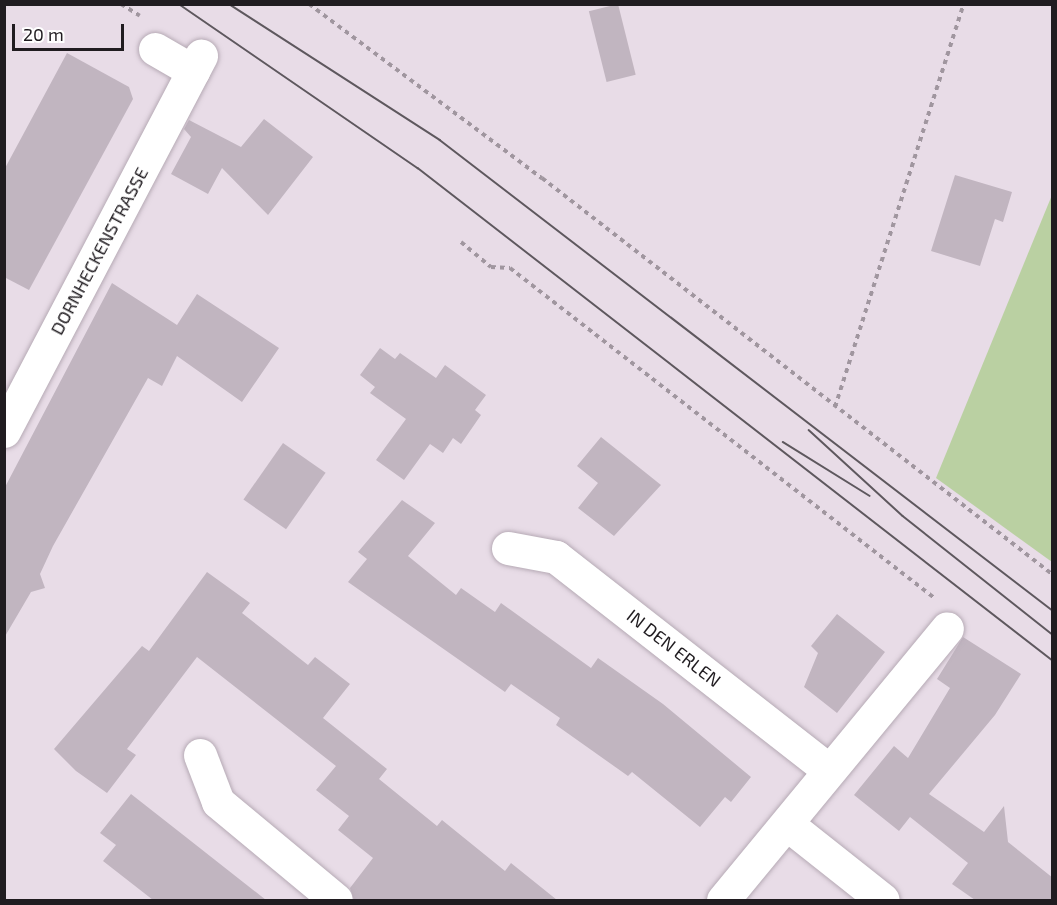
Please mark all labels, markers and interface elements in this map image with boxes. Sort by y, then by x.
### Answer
scale bar [15,12,128,50]
text: 20 m [23,23,64,45]
street label: DORNHECKENSTRASSE [46,164,152,338]
street label: IN DEN ERLEN [623,605,725,691]

